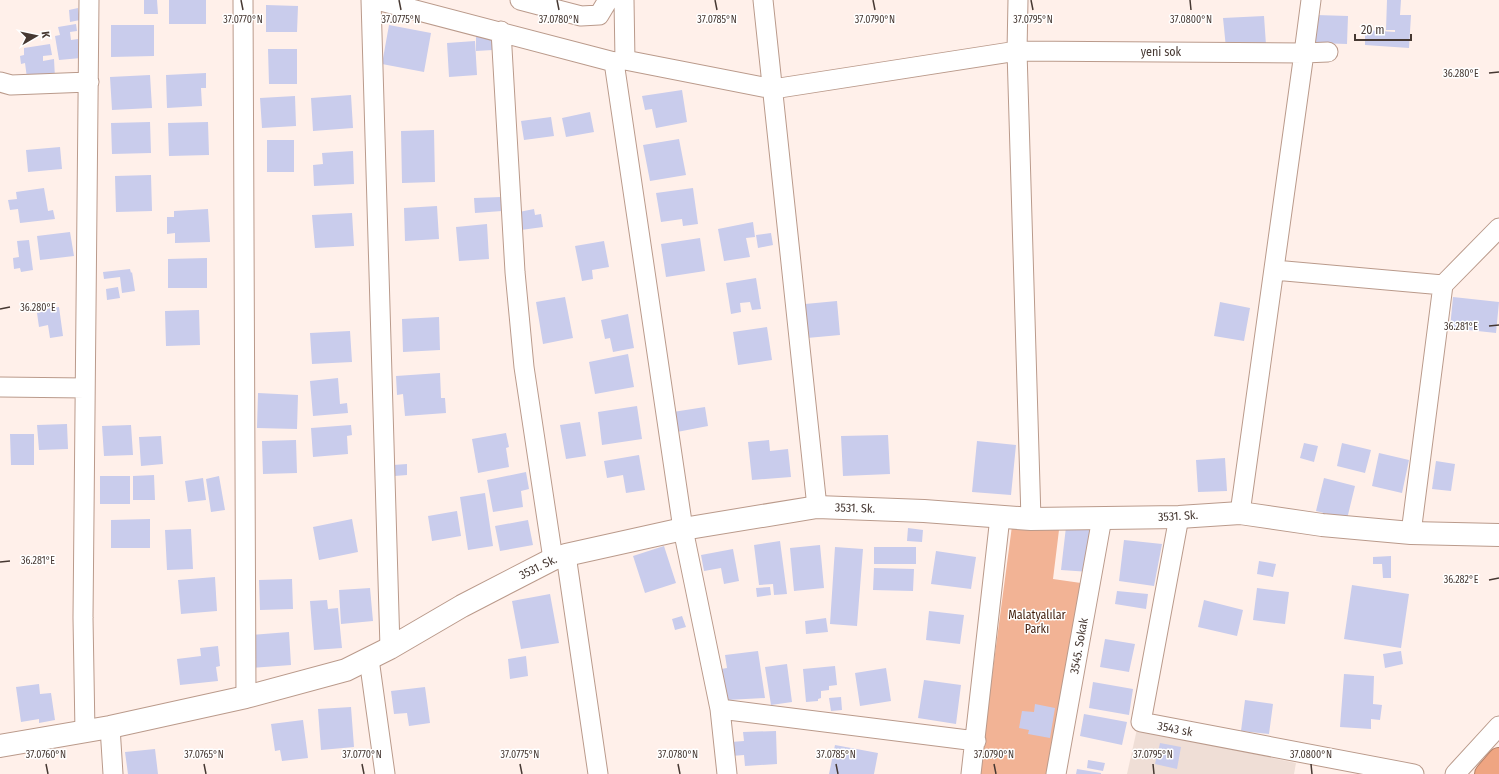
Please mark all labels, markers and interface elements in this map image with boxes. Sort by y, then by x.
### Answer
text: 37.0770°N [223,14,263,26]
text: 37.0775°N [382,14,420,26]
text: 37.0780°N [539,14,579,26]
text: 37.0785°N [697,14,737,26]
text: 37.0790°N [855,14,895,26]
text: 37.0795°N [1013,14,1053,26]
text: 37.0800°N [1170,14,1212,26]
north arrow [16,16,56,56]
scale bar [1355,16,1411,42]
text: 20 m [1361,23,1385,37]
text: K [38,30,52,39]
street label: yeni sok [1141,45,1182,59]
text: 36.280°E [1443,68,1479,80]
text: 36.280°E [20,302,56,314]
text: 36.281°E [1444,321,1478,333]
street label: 3531. Sk. [835,500,876,516]
street label: 3531. Sk. [1158,508,1199,524]
street label: 3531. Sk. [517,552,560,582]
text: 36.281°E [21,555,55,567]
text: 36.282°E [1444,574,1479,586]
park label: Malatyalılar Parkı [1008,608,1067,636]
street label: 3545. Sokak [1067,617,1091,675]
street label: 3543 sk [1156,719,1194,739]
text: 37.0760°N [26,749,66,761]
text: 37.0765°N [184,749,224,761]
text: 37.0770°N [342,749,382,761]
text: 37.0775°N [501,749,539,761]
text: 37.0780°N [658,749,698,761]
text: 37.0785°N [816,749,856,761]
text: 37.0790°N [974,749,1014,761]
text: 37.0795°N [1133,749,1173,761]
text: 37.0800°N [1290,749,1332,761]

